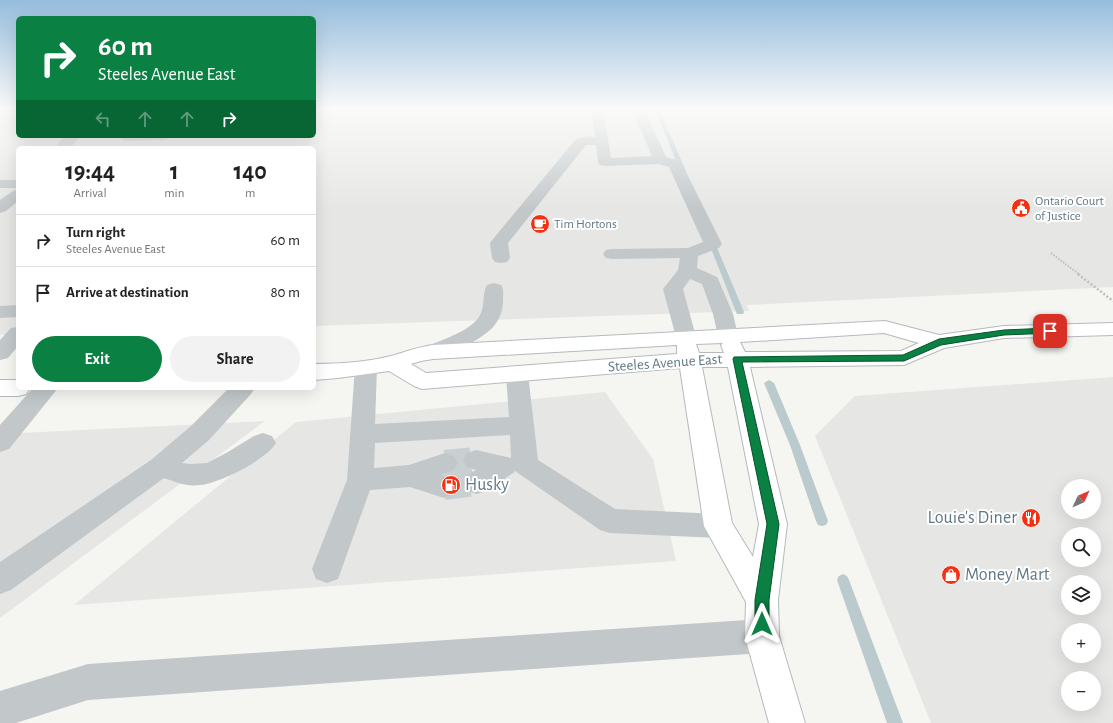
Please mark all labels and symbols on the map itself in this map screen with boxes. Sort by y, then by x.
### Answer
place label: Ontario Court of Justice [1035,195,1104,223]
public building icon: Ontario Court of Justice [1010,197,1032,219]
cafe icon: Tim Hortons [529,213,551,235]
place label: Tim Hortons [554,218,617,231]
pin [1033,314,1067,348]
street label: Steeles Avenue East [607,352,723,374]
fuel station icon: Husky [440,474,462,496]
place label: Husky [465,476,509,494]
north arrow [1061,479,1101,519]
restaurant icon: Louie's Diner [1020,507,1042,529]
place label: Louie's Diner [928,509,1017,527]
shop icon: Money Mart [940,564,962,586]
place label: Money Mart [965,566,1050,584]
position arrow [741,603,783,645]

